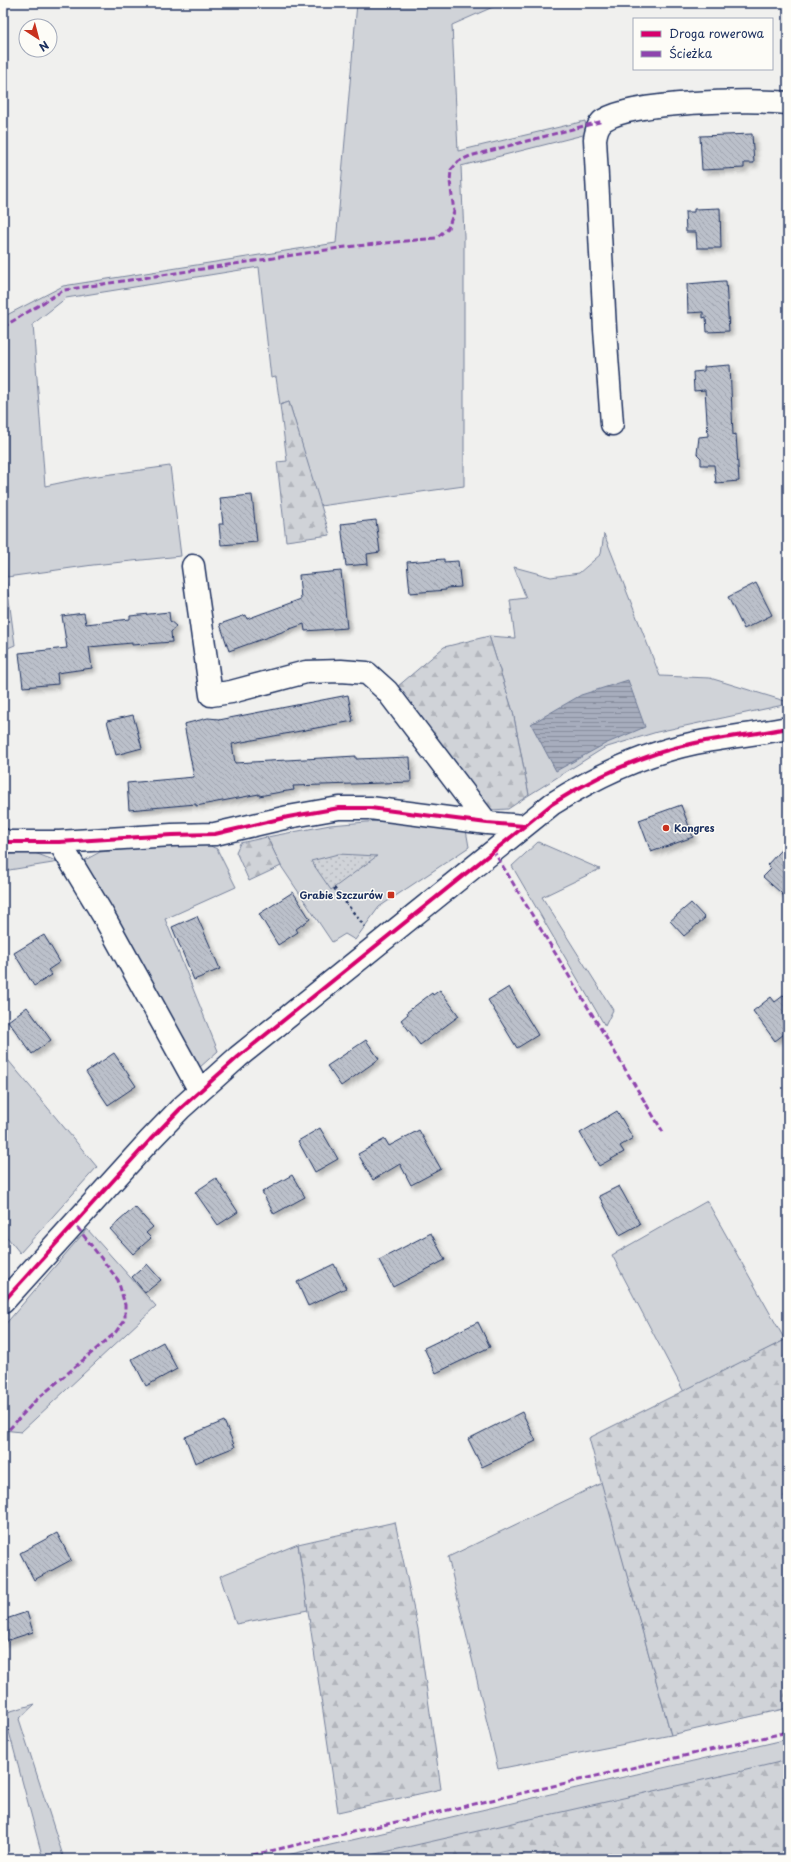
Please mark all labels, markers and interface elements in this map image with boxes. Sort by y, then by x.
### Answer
north arrow [18,18,58,58]
legend [633,18,773,70]
text: Droga rowerowa [669,24,765,42]
text: N [35,37,53,56]
text: Ścieżka [669,44,713,62]
place label: Kongres [674,820,715,835]
marker: Kongres [661,823,671,833]
place label: Grabie Szczurów [299,887,384,902]
marker: Grabie Szczurów [386,890,396,900]

